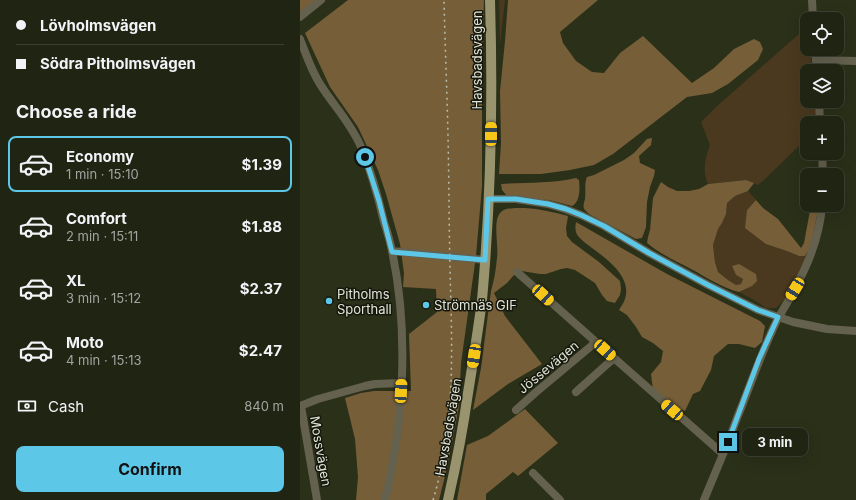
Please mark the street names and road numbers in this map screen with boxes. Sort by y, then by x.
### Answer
street label: Havsbadsvägen [469,11,485,109]
street label: Jössevägen [514,337,582,397]
street label: Havsbadsvägen [432,377,464,477]
street label: Mossvägen [307,415,335,487]

